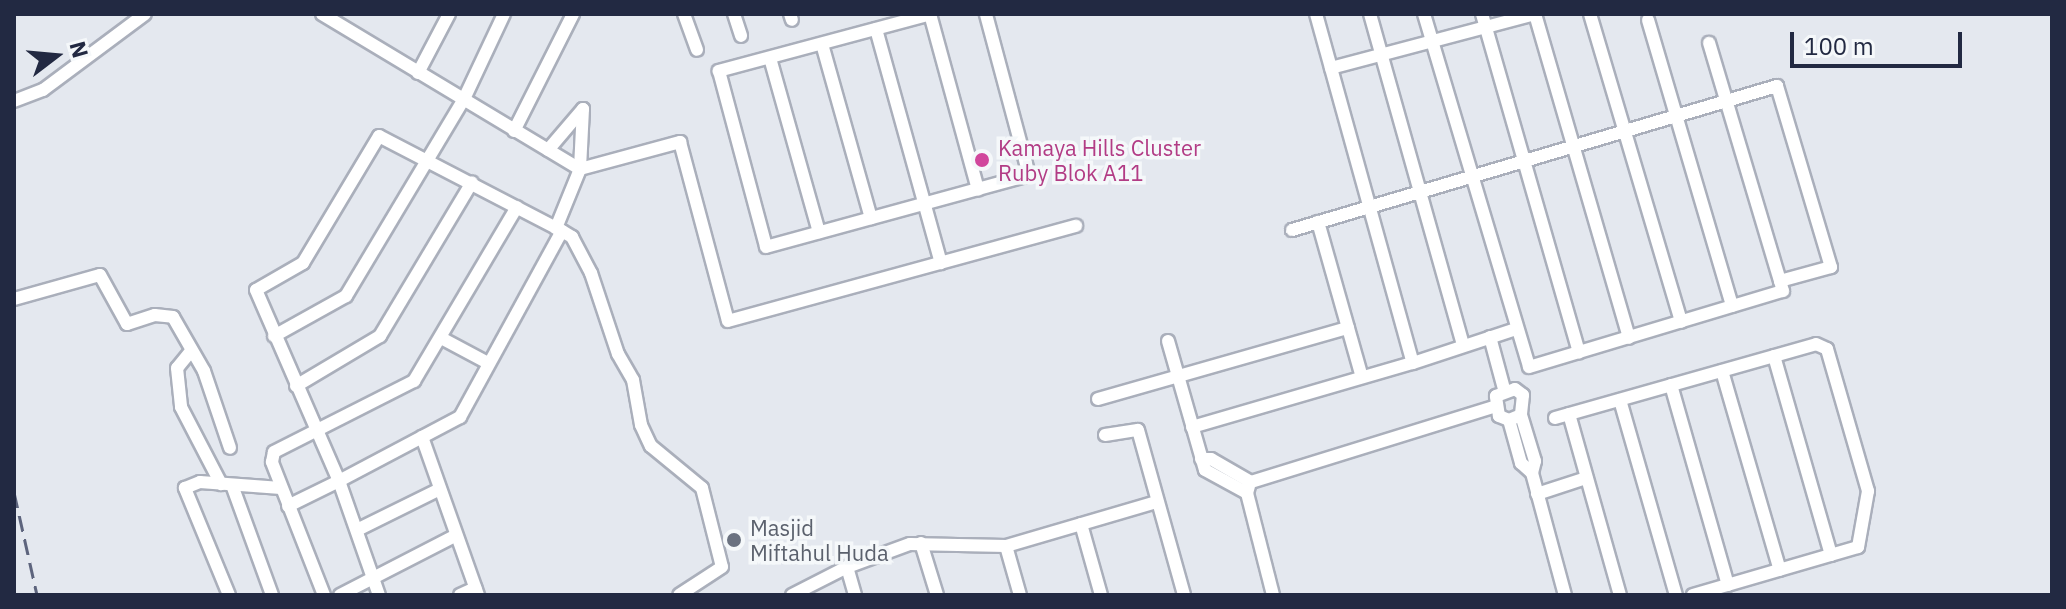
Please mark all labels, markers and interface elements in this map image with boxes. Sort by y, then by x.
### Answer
north arrow [16,16,96,96]
scale bar [1794,16,1966,66]
text: 100 m [1804,30,1874,62]
text: N [63,38,96,61]
place label: Kamaya Hills Cluster Ruby Blok A11 [998,134,1201,186]
marker: Kamaya Hills Cluster Ruby Blok A11 [973,151,991,169]
place label: Masjid Miftahul Huda [750,514,889,566]
marker: Masjid Miftahul Huda [725,531,743,549]

